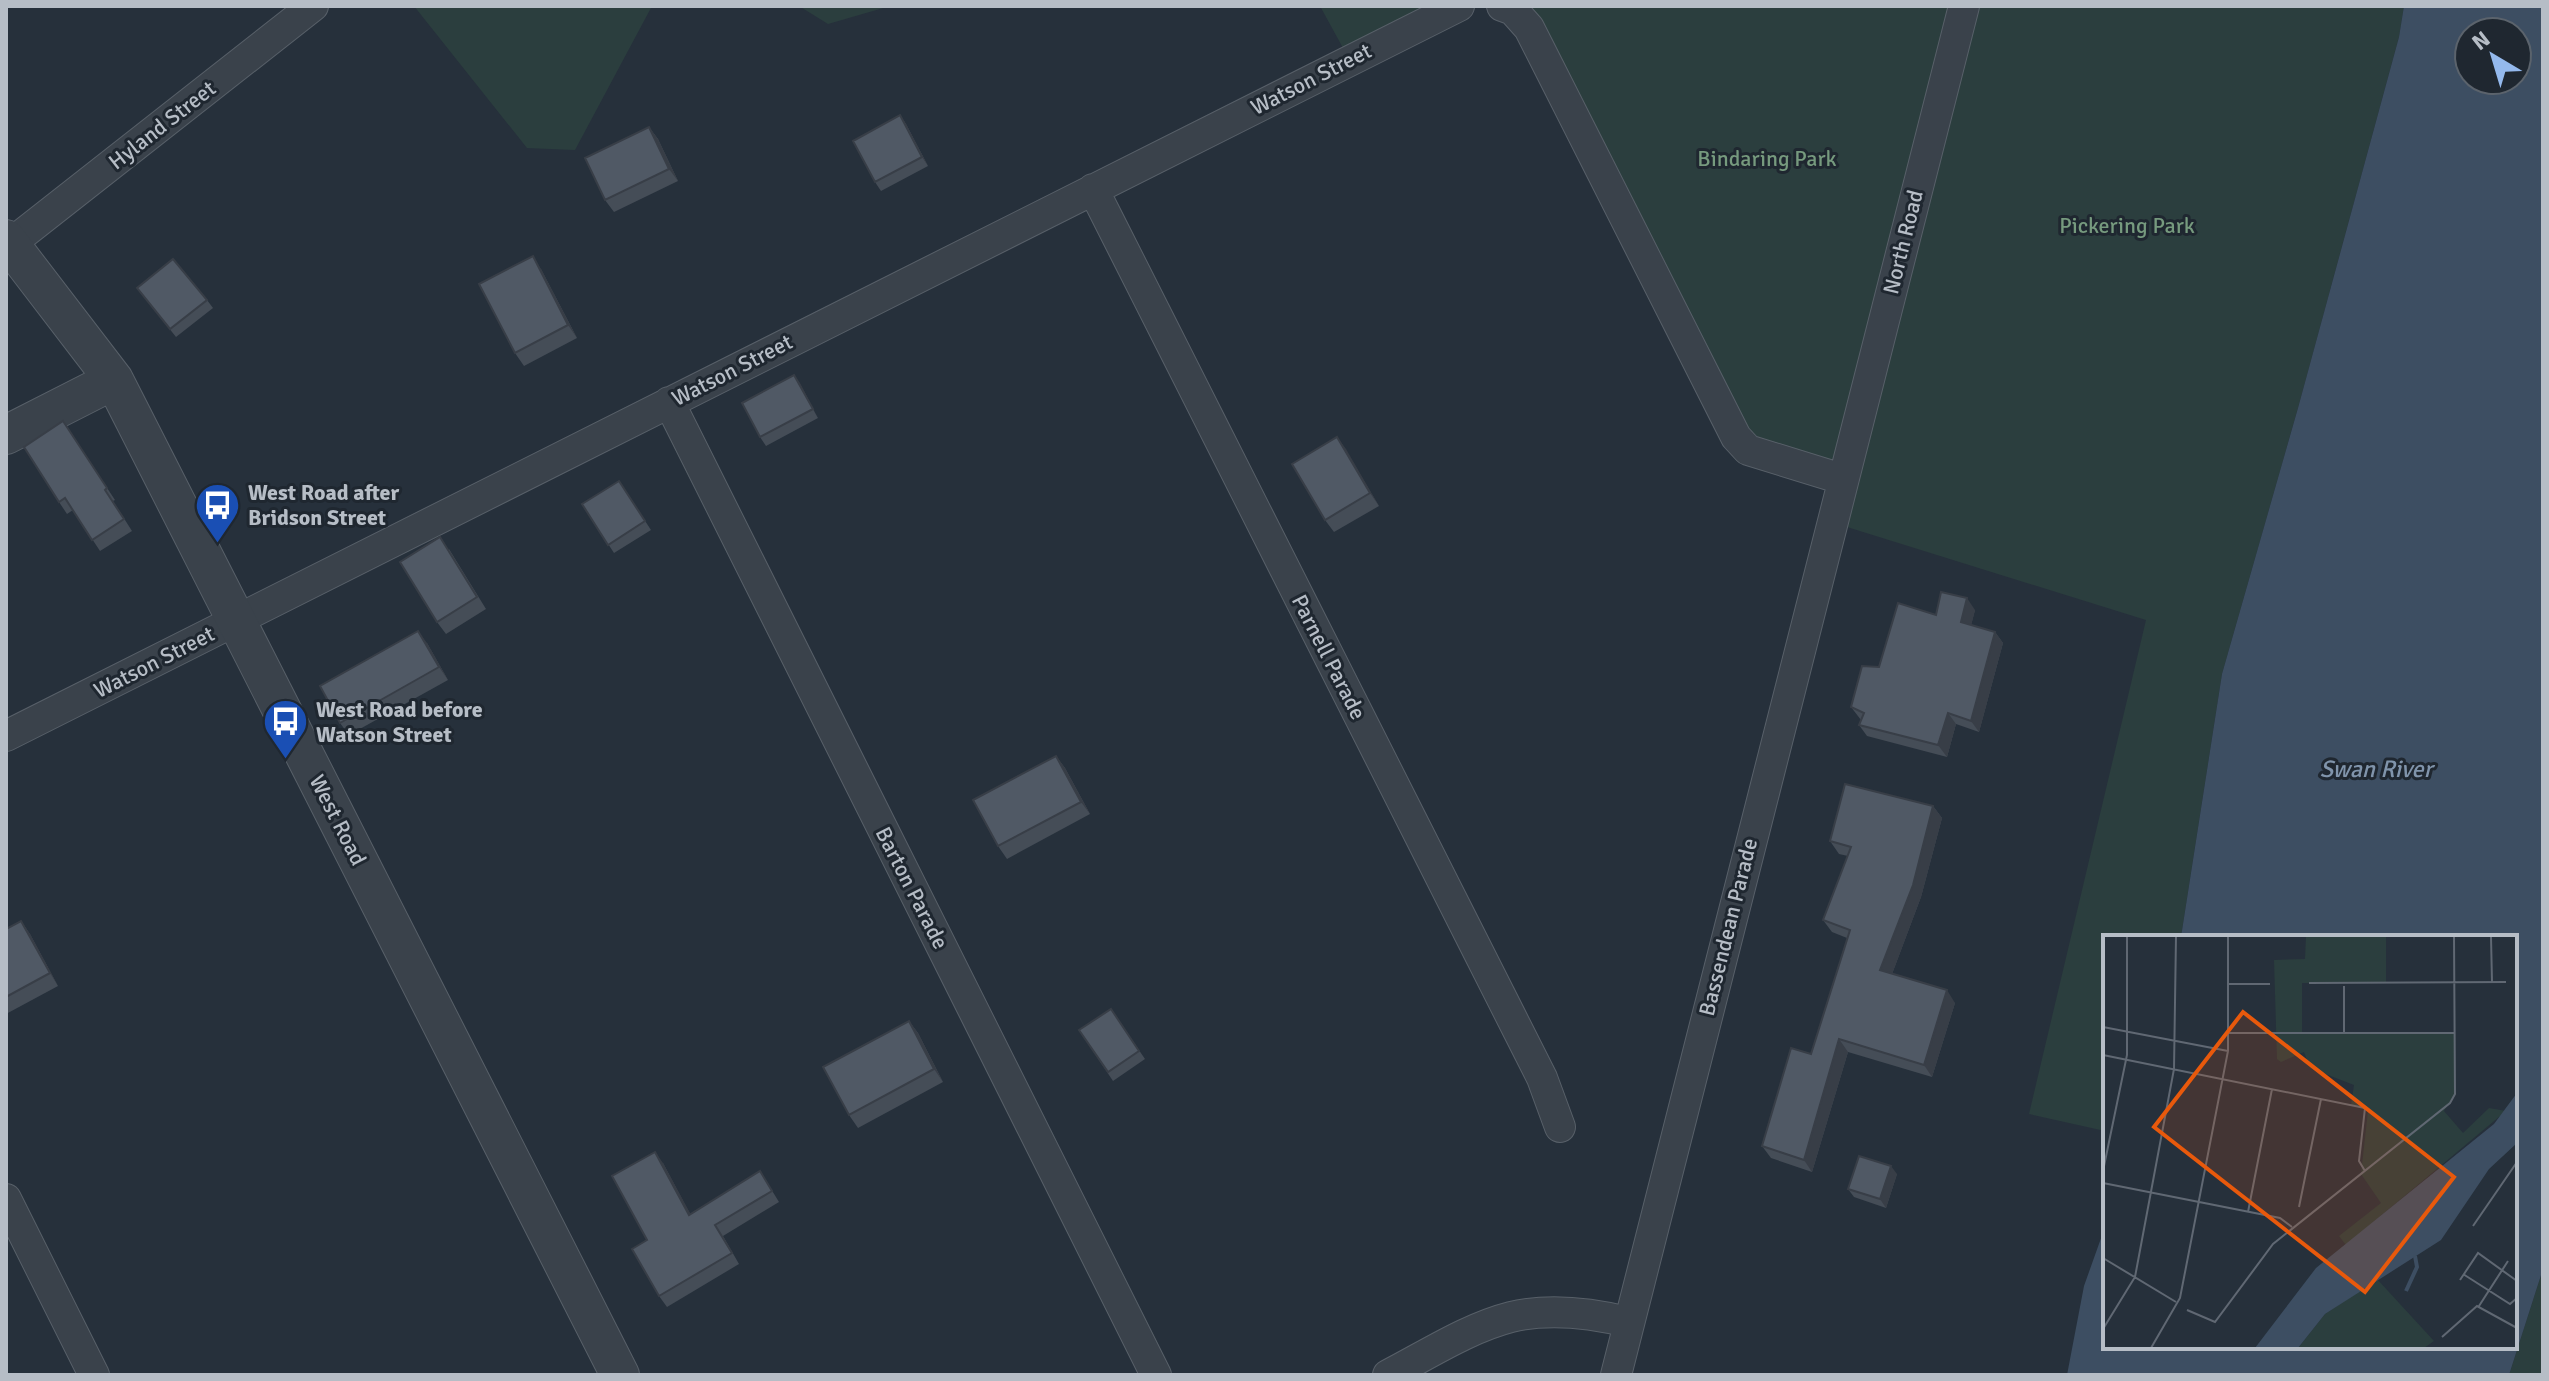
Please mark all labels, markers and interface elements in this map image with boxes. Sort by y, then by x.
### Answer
north arrow [2453,16,2533,96]
text: N [2467,25,2495,56]
street label: Watson Street [1246,37,1376,121]
street label: Hyland Street [103,75,221,175]
park label: Bindaring Park [1697,145,1837,172]
street label: North Road [1877,187,1929,297]
park label: Pickering Park [2059,212,2195,239]
street label: Watson Street [667,328,797,412]
place label: West Road after Bridson Street [248,479,399,531]
bus stop icon: West Road after Bridson Street [193,481,241,544]
street label: Parnell Parade [1286,590,1372,724]
street label: Watson Street [89,620,219,704]
place label: West Road before Watson Street [316,696,483,748]
bus stop icon: West Road before Watson Street [261,698,309,761]
water label: Swan River [2320,754,2436,784]
street label: West Road [304,770,372,870]
street label: Barton Parade [870,822,954,954]
street label: Bassendean Parade [1693,835,1763,1019]
inset map [2103,935,2517,1349]

